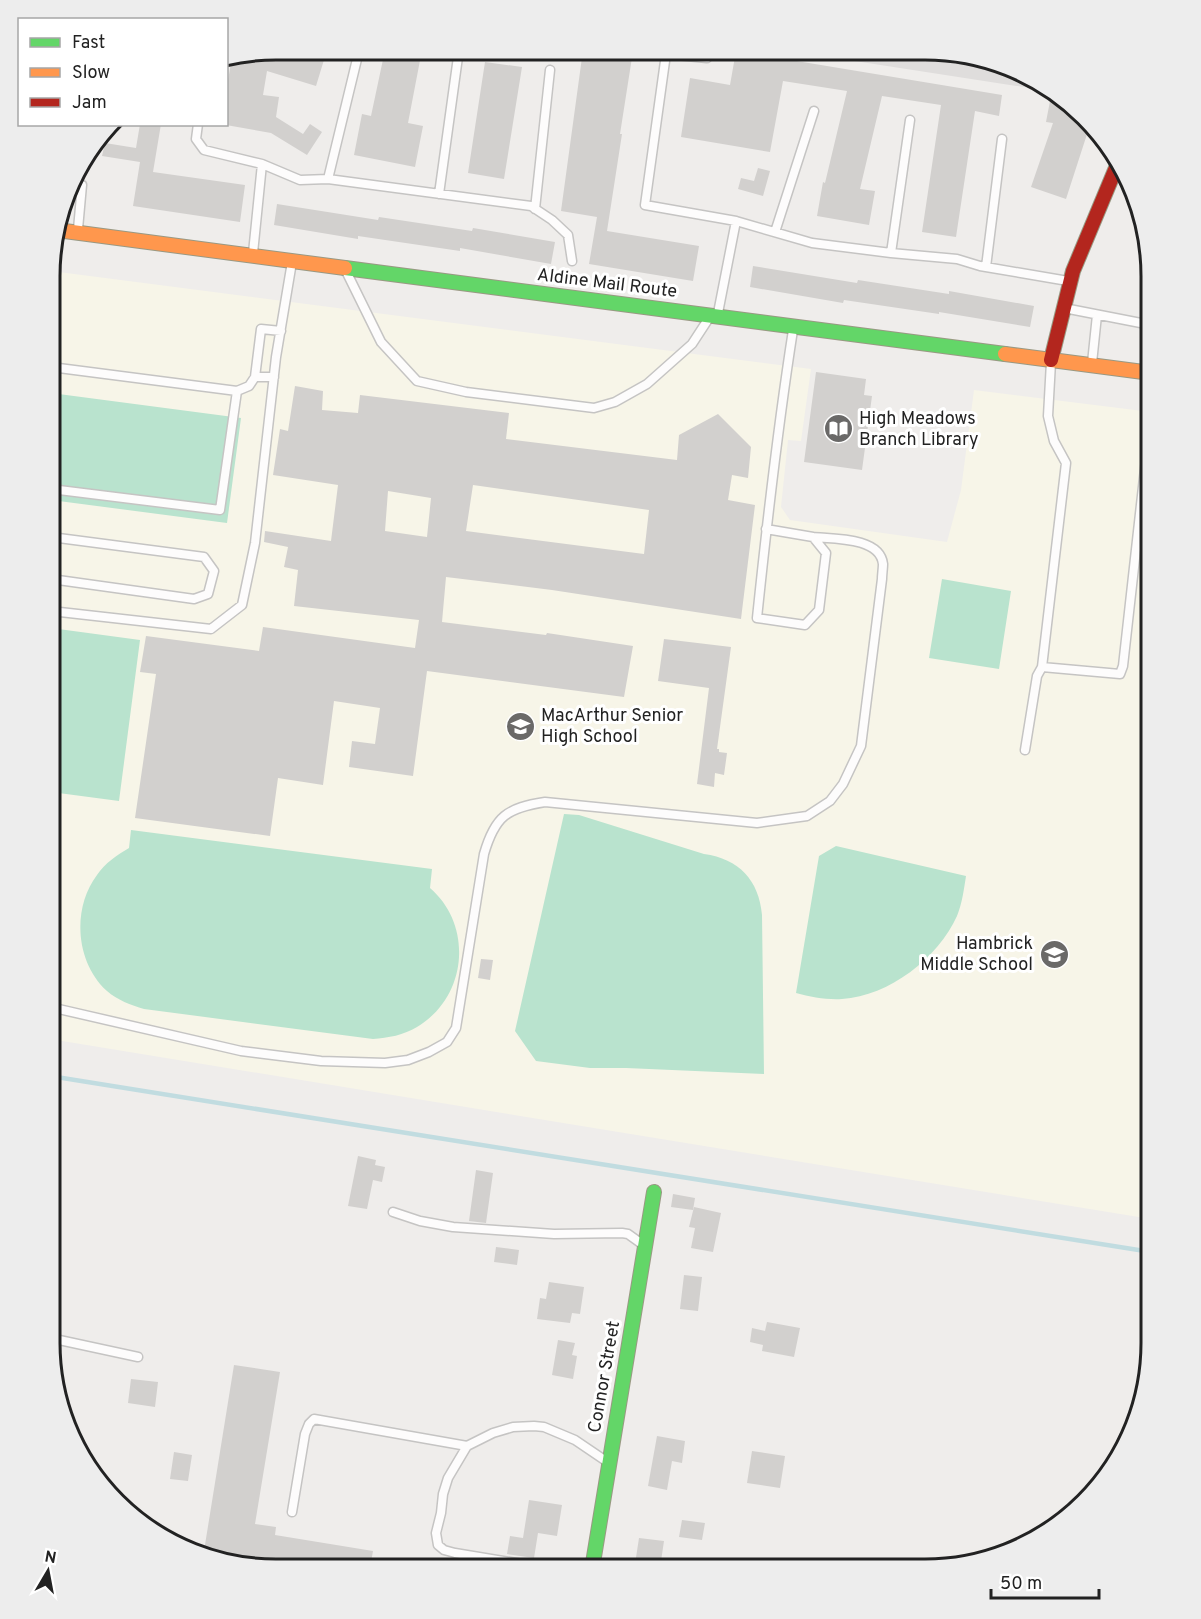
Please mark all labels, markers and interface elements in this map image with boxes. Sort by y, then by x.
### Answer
legend [18,18,228,126]
text: Fast [72,32,105,55]
text: Slow [72,62,110,85]
text: Jam [72,92,107,115]
street label: Aldine Mail Route [536,264,678,304]
place label: High Meadows Branch Library [859,408,979,452]
library icon: High Meadows Branch Library [822,413,854,445]
place label: MacArthur Senior High School [541,705,683,749]
school or university icon: MacArthur Senior High School [504,710,536,742]
place label: Hambrick Middle School [920,933,1033,977]
school or university icon: Hambrick Middle School [1038,938,1070,970]
street label: Connor Street [584,1319,626,1435]
north arrow [18,1541,78,1601]
text: N [43,1547,58,1569]
scale bar [991,1562,1099,1600]
text: 50 m [1000,1573,1042,1596]

